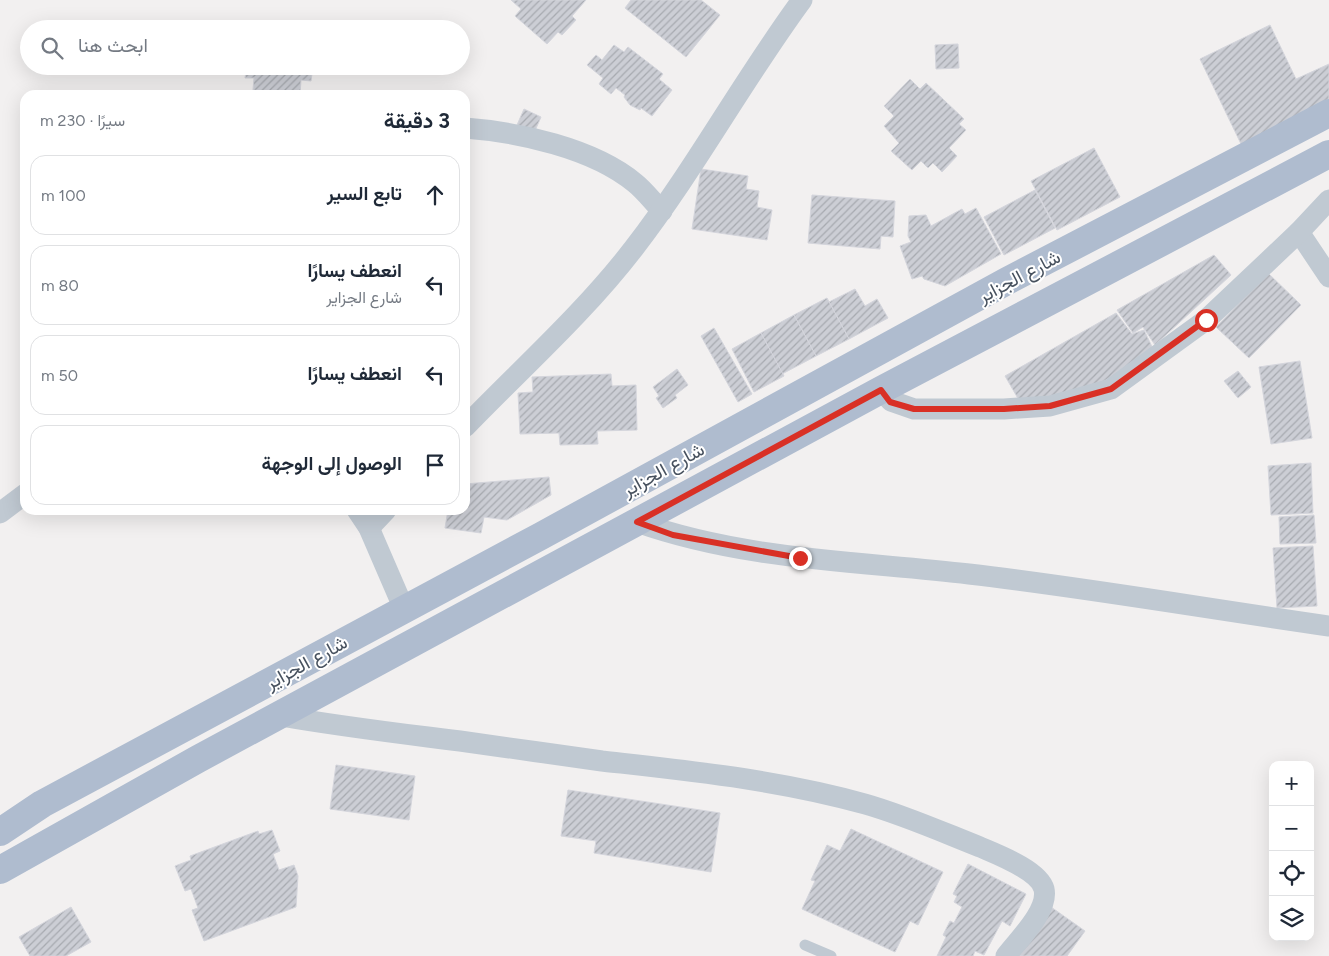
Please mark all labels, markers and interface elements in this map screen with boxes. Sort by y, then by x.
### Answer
search box [20,20,470,75]
icon: search [38,34,66,62]
text: ابحث هنا [78,34,148,57]
text: 3 دقيقة [384,108,450,133]
text: سيرًا · 230 m [40,111,125,130]
icon: ahead [421,181,449,209]
text: تابع السير [327,182,402,205]
text: 100 m [41,186,86,205]
street label: شارع الجزاير [973,245,1065,309]
text: انعطف يسارًا [308,259,402,282]
icon: left [421,271,449,299]
text: 80 m [41,276,79,295]
text: شارع الجزاير [326,288,402,307]
route start [1195,309,1218,332]
icon: left [421,361,449,389]
text: انعطف يسارًا [308,362,402,385]
text: 50 m [41,366,78,385]
street label: شارع الجزاير [617,438,709,503]
icon: arrive [421,451,449,479]
text: الوصول إلى الوجهة [262,452,402,475]
route end [789,547,812,570]
street label: شارع الجزاير [260,631,352,696]
map controls [1269,761,1314,941]
button: + [1269,761,1314,806]
button: − [1269,806,1314,851]
button: locate [1269,851,1314,896]
button: layers [1269,896,1314,941]

